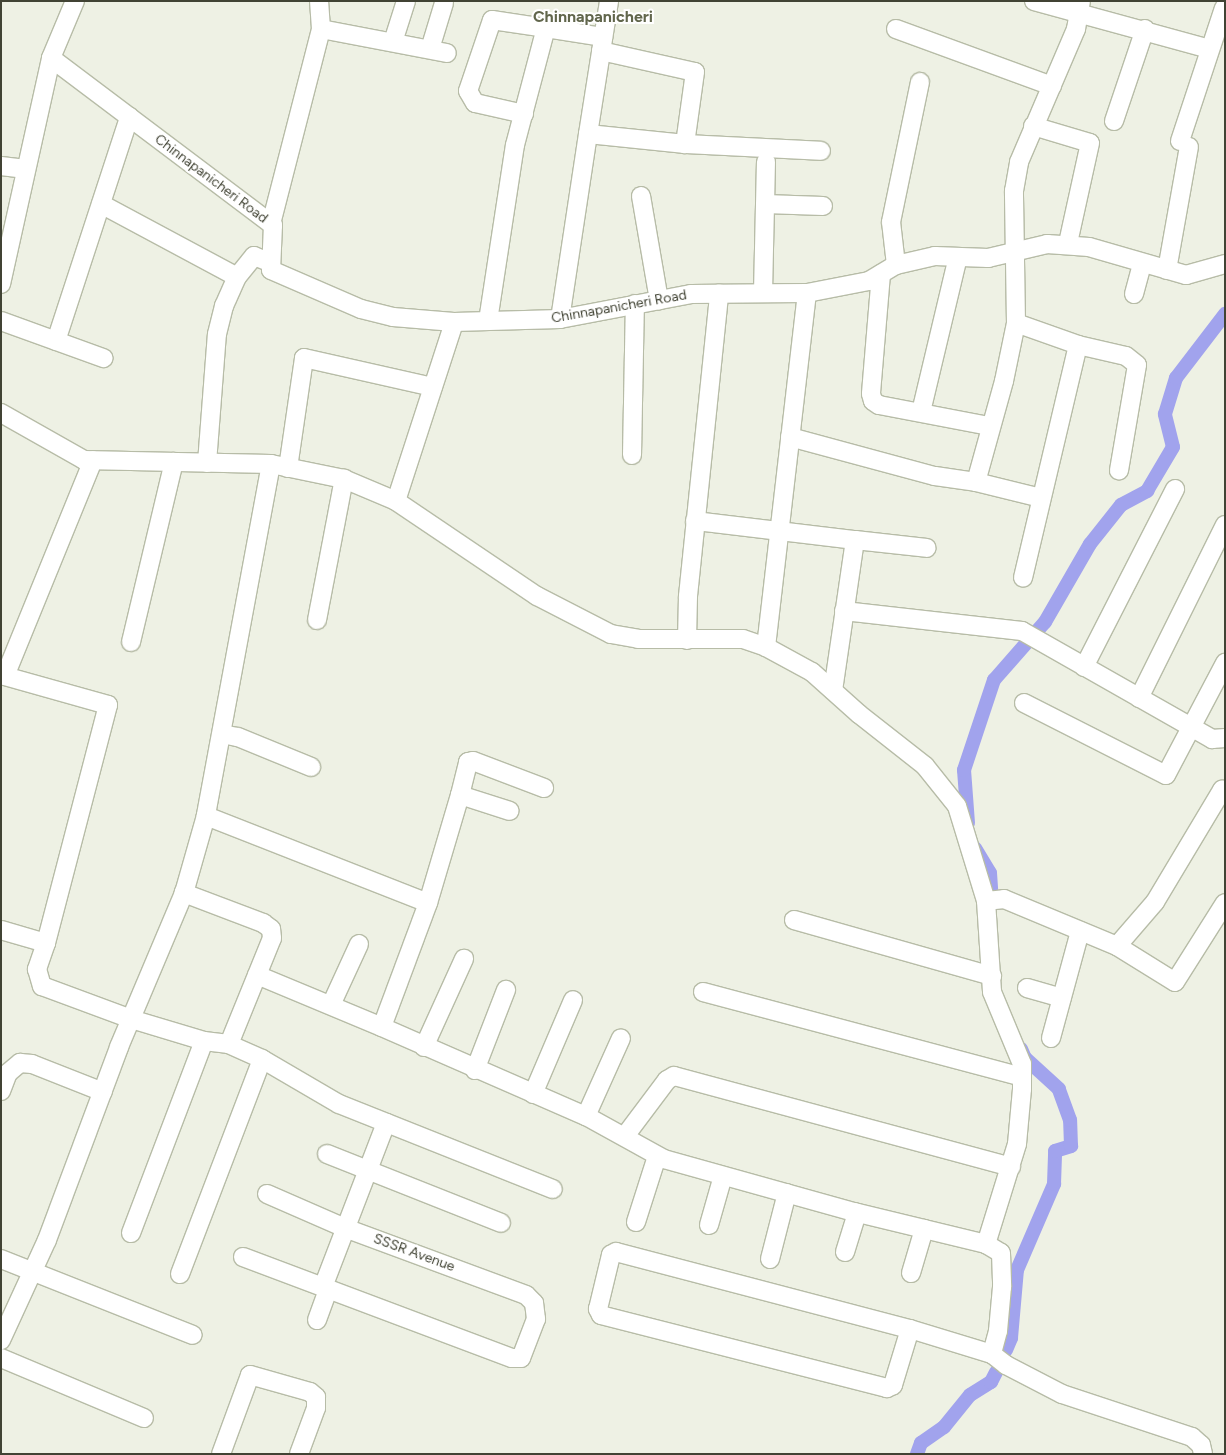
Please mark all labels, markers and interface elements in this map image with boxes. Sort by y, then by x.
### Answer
district label: Chinnapanicheri [533,7,653,27]
street label: Chinnapanicheri Road [151,131,271,227]
street label: Chinnapanicheri Road [550,287,688,327]
street label: SSSR Avenue [371,1231,457,1275]

